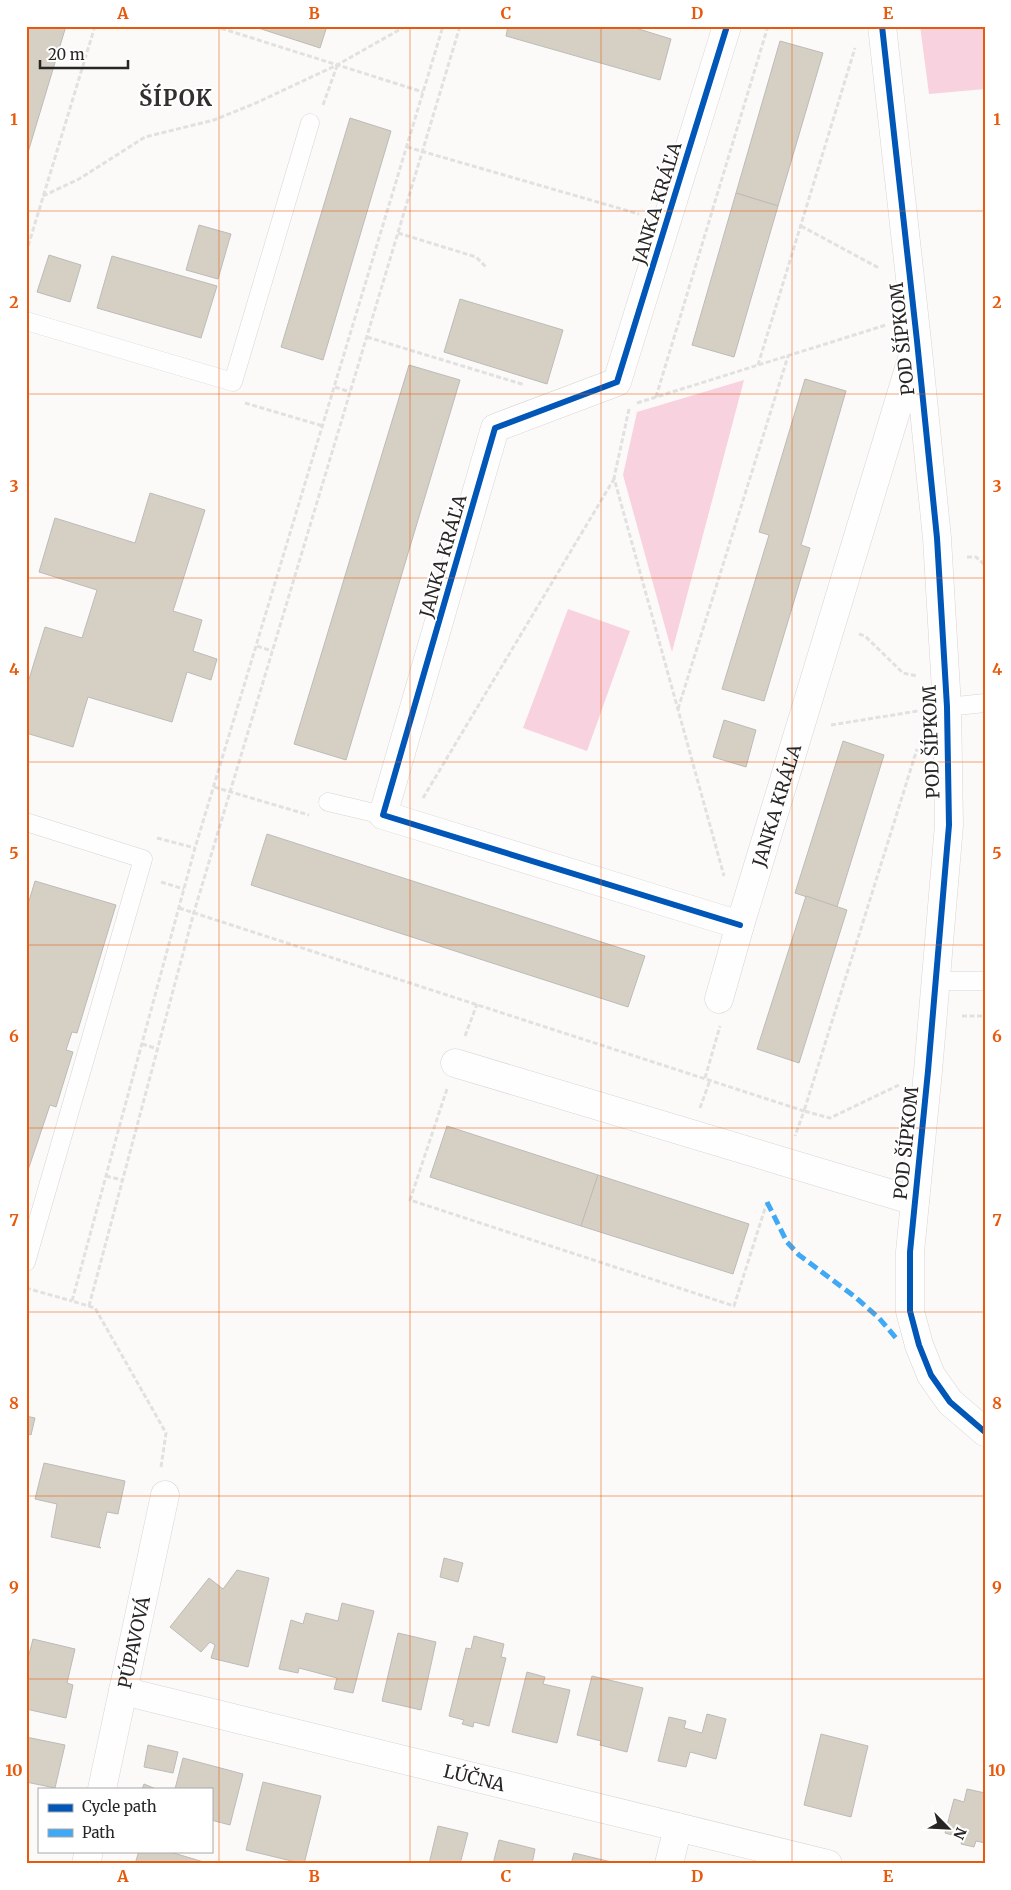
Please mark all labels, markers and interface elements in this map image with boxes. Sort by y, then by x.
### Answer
text: A [116,3,129,23]
text: B [308,3,320,23]
text: C [501,3,511,23]
text: D [691,3,703,23]
text: E [883,3,894,23]
scale bar [40,38,128,70]
text: 20 m [48,45,85,64]
district label: ŠÍPOK [139,83,213,112]
text: 1 [10,109,18,129]
text: 1 [993,109,1001,129]
street label: JANKA KRÁĽA [627,139,687,268]
street label: POD ŠÍPKOM [885,281,919,397]
text: 2 [9,292,19,312]
text: 2 [992,292,1002,312]
text: 3 [9,476,19,496]
text: 3 [992,476,1002,496]
street label: JANKA KRÁĽA [414,492,472,621]
text: 4 [9,659,19,679]
text: 4 [992,659,1002,679]
street label: POD ŠÍPKOM [918,685,944,799]
street label: JANKA KRÁĽA [747,741,806,870]
text: 5 [9,843,19,863]
text: 5 [992,843,1002,863]
text: 6 [9,1026,19,1046]
text: 6 [992,1026,1002,1046]
street label: POD ŠÍPKOM [889,1085,923,1201]
text: 7 [9,1210,19,1230]
text: 7 [992,1210,1002,1230]
text: 8 [9,1393,19,1413]
text: 8 [992,1393,1002,1413]
text: 9 [9,1577,19,1597]
text: 9 [992,1577,1002,1597]
street label: PÚPAVOVÁ [112,1594,155,1690]
street label: LÚČNA [442,1759,508,1796]
text: 10 [5,1760,23,1780]
text: 10 [988,1760,1006,1780]
legend [38,1788,212,1852]
text: Cycle path [82,1797,157,1816]
north arrow [924,1802,974,1852]
text: Path [82,1823,115,1842]
text: N [949,1825,970,1842]
text: A [116,1866,129,1886]
text: B [308,1866,320,1886]
text: C [501,1866,511,1886]
text: D [691,1866,703,1886]
text: E [883,1866,894,1886]

